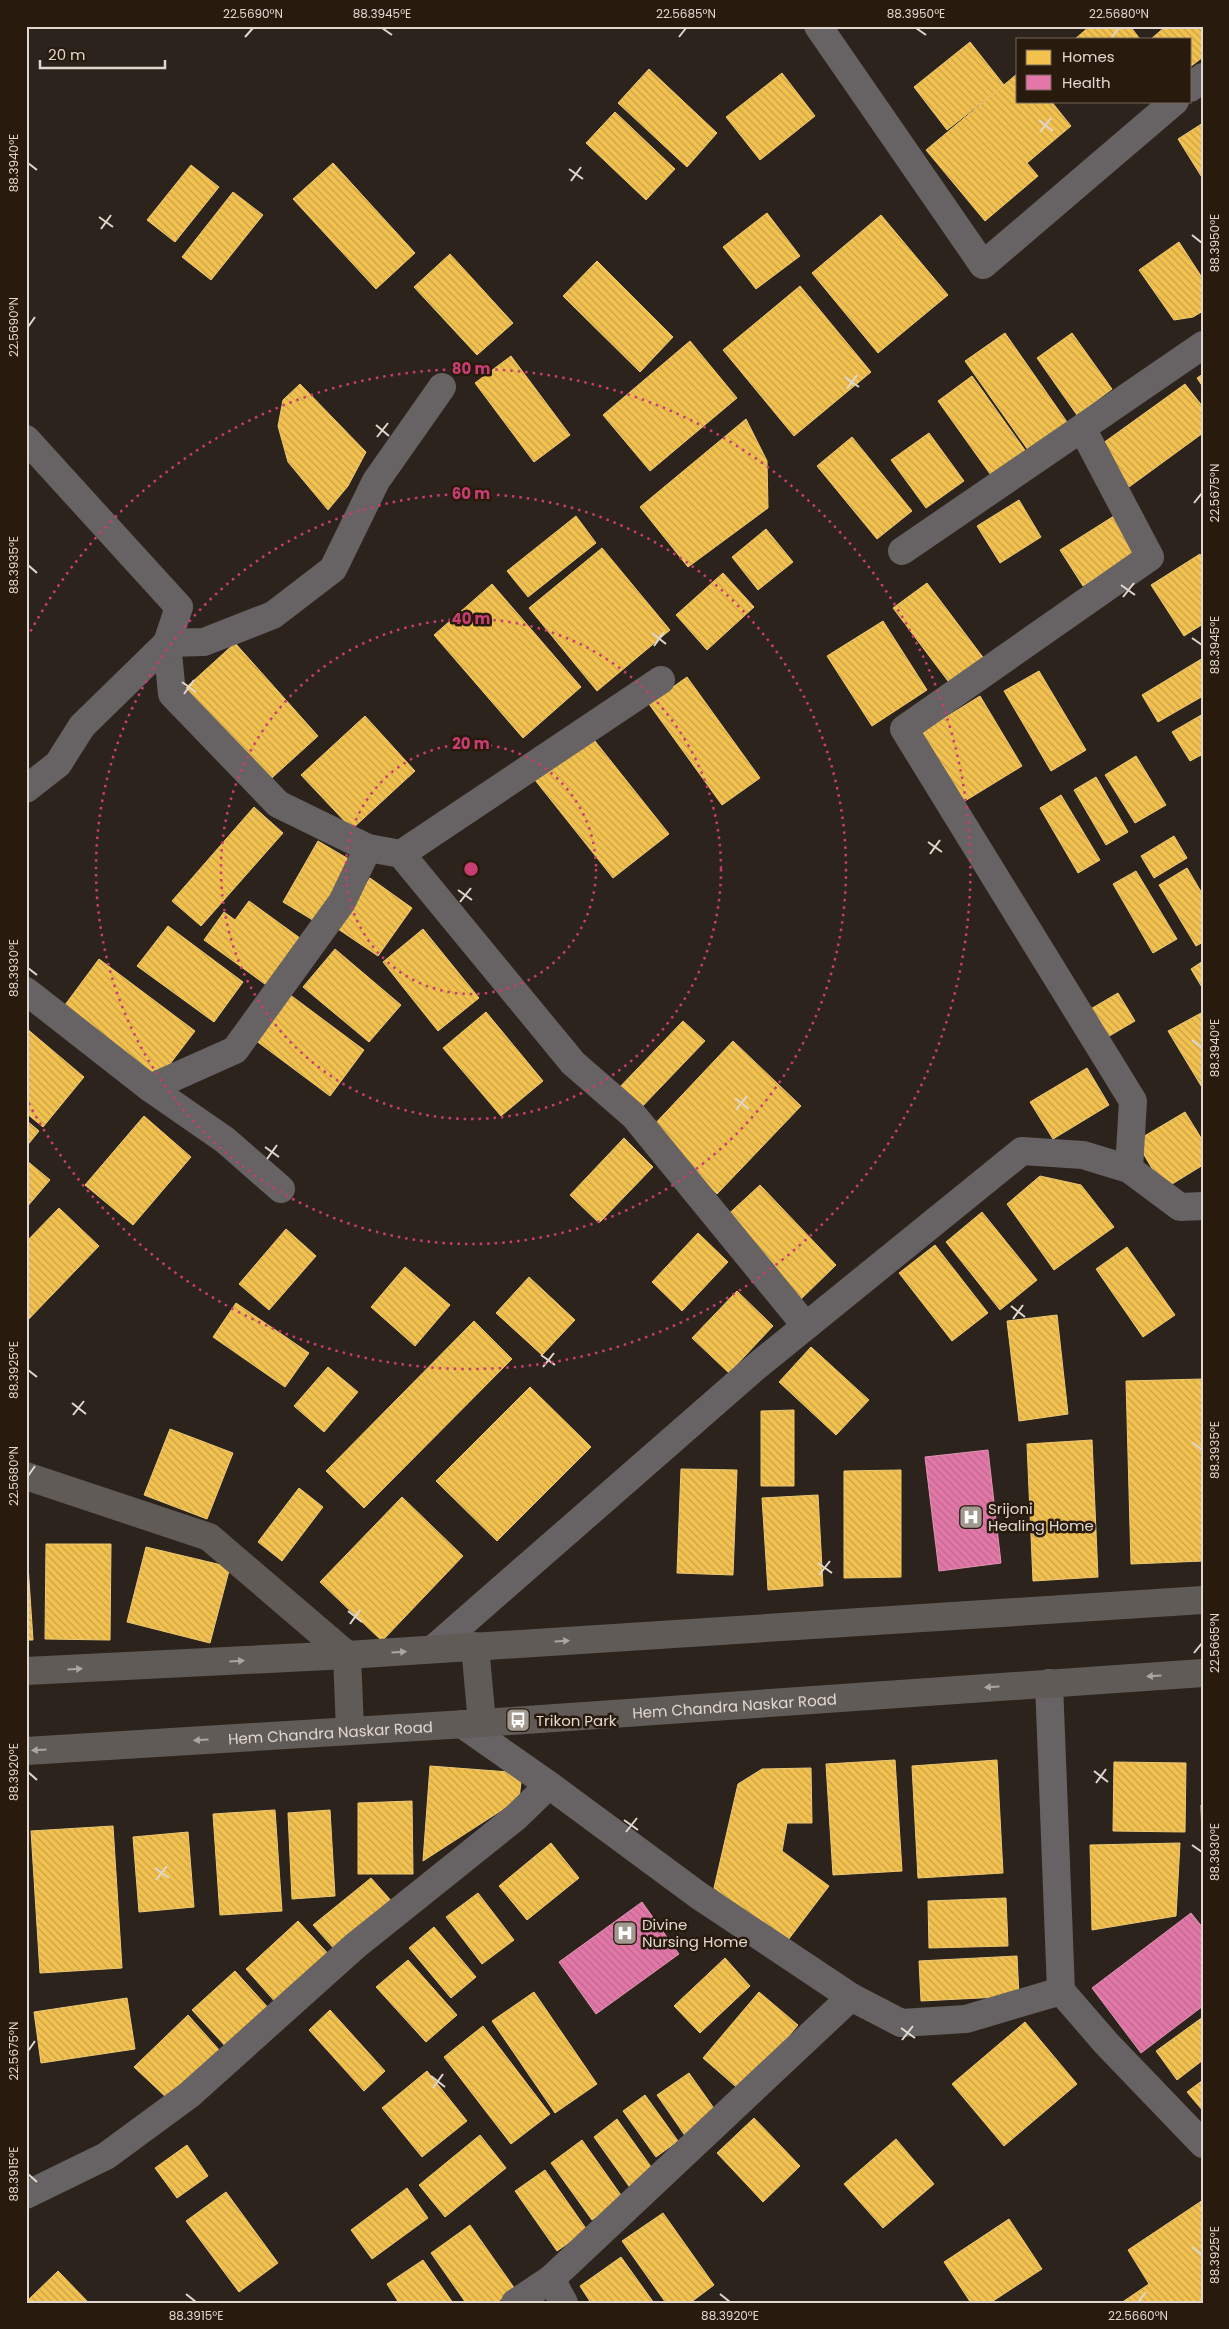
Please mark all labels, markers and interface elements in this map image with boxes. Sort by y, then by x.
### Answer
text: 22.5690°N [223,5,283,22]
text: 88.3945°E [353,5,411,22]
text: 22.5685°N [656,5,716,22]
text: 88.3950°E [887,5,945,22]
text: 22.5680°N [1089,5,1149,22]
scale bar [40,38,165,70]
legend [1016,38,1192,102]
text: 20 m [48,44,86,65]
text: Homes [1062,46,1115,67]
text: Health [1062,72,1111,93]
text: 88.3940°E [5,134,22,192]
text: 88.3950°E [1206,214,1223,272]
text: 22.5690°N [5,297,22,357]
text: 80 m [452,358,490,379]
text: 22.5675°N [1206,464,1223,522]
text: 60 m [452,483,490,504]
text: 88.3935°E [5,536,22,594]
text: 40 m [451,608,491,629]
text: 88.3945°E [1206,616,1223,674]
text: 20 m [452,733,490,754]
centre of rings [462,860,480,878]
text: 88.3930°E [5,939,22,997]
text: 88.3940°E [1206,1019,1223,1077]
text: 88.3925°E [5,1341,22,1399]
text: 88.3935°E [1206,1421,1223,1479]
text: 22.5680°N [5,1446,22,1506]
place label: Srijoni Healing Home [988,1498,1094,1536]
hospital icon: Srijoni Healing Home [958,1504,984,1530]
text: 22.5665°N [1206,1613,1223,1673]
one-way arrow [554,1636,570,1644]
one-way arrow [392,1648,408,1656]
one-way arrow [229,1656,245,1664]
one-way arrow [67,1664,83,1672]
one-way arrow [1146,1673,1162,1681]
one-way arrow [984,1684,1000,1692]
street label: Hem Chandra Naskar Road [632,1688,838,1723]
bus stop icon: Trikon Park [505,1707,531,1733]
place label: Trikon Park [536,1710,617,1731]
street label: Hem Chandra Naskar Road [227,1716,433,1749]
one-way arrow [193,1736,209,1744]
text: 88.3920°E [5,1743,22,1801]
one-way arrow [31,1747,47,1755]
text: 88.3930°E [1206,1823,1223,1881]
place label: Divine Nursing Home [642,1914,748,1952]
hospital icon: Divine Nursing Home [612,1920,638,1946]
text: 22.5675°N [5,2022,22,2080]
text: 88.3915°E [5,2147,22,2201]
text: 88.3925°E [1206,2226,1223,2284]
text: 88.3915°E [169,2307,223,2324]
text: 88.3920°E [701,2307,759,2324]
text: 22.5660°N [1108,2307,1168,2324]

